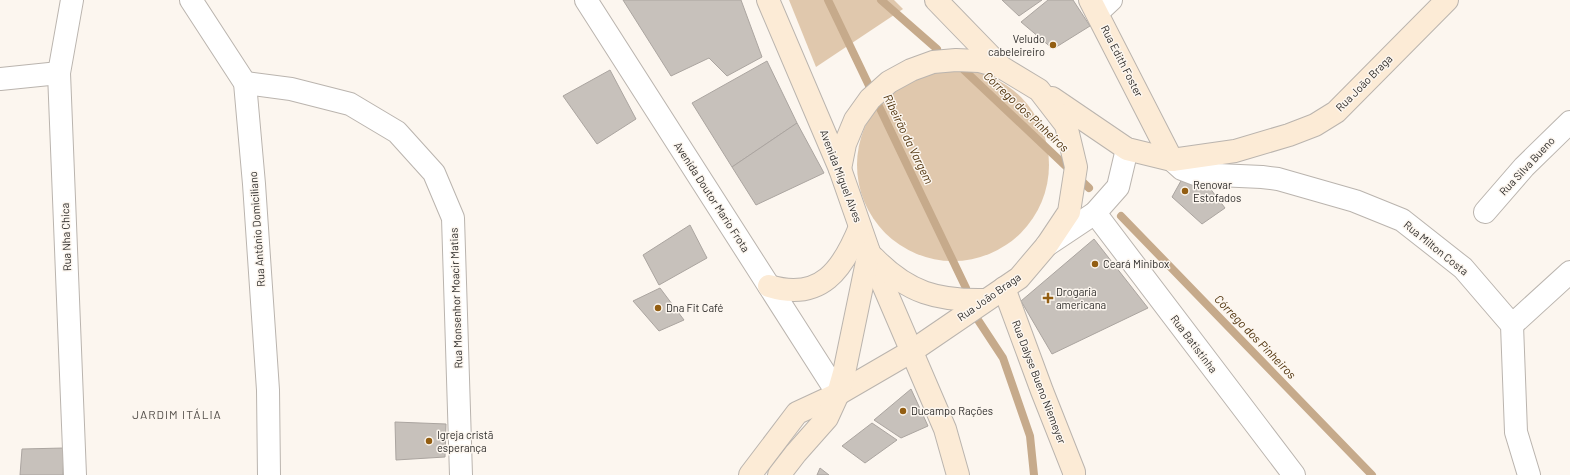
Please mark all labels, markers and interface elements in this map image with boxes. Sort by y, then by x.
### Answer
street label: Rua Edith Foster [1099,23,1146,99]
place label: Veludo cabeleireiro [988,32,1045,58]
marker: Veludo cabeleireiro [1048,40,1058,50]
street label: Rua João Braga [1333,52,1395,114]
water label: Córrego dos Pinheiros [981,68,1072,155]
water label: Ribeirão da Vargem [881,91,937,186]
street label: Avenida Miguel Alves [818,128,865,224]
street label: Rua Silva Bueno [1496,134,1557,198]
street label: Avenida Doutor Mario Frota [672,139,753,254]
street label: Rua Antônio Domiciliano [246,171,267,287]
place label: Renovar Estofados [1193,178,1241,204]
marker: Renovar Estofados [1180,186,1190,196]
street label: Rua Nha Chica [58,203,73,271]
street label: Rua Milton Costa [1401,218,1471,278]
street label: Rua Monsenhor Moacir Matias [447,227,464,369]
place label: Ceará Minibox [1103,257,1169,270]
marker: Ceará Minibox [1090,259,1100,269]
street label: Rua João Braga [954,270,1023,323]
place label: Drogaria americana [1056,285,1106,311]
water label: Córrego dos Pinheiros [1212,291,1300,381]
marker: Drogaria americana [1043,293,1053,303]
place label: Dna Fit Café [666,301,723,314]
marker: Dna Fit Café [653,303,663,313]
street label: Rua Batistinha [1168,312,1220,375]
street label: Rua Dalyse Bueno Niemeyer [1010,318,1069,446]
place label: Ducampo Rações [911,404,993,417]
marker: Ducampo Rações [898,406,908,416]
district label: JARDIM ITÁLIA [132,407,222,421]
place label: Igreja cristã esperança [437,428,494,454]
marker: Igreja cristã esperança [424,436,434,446]

